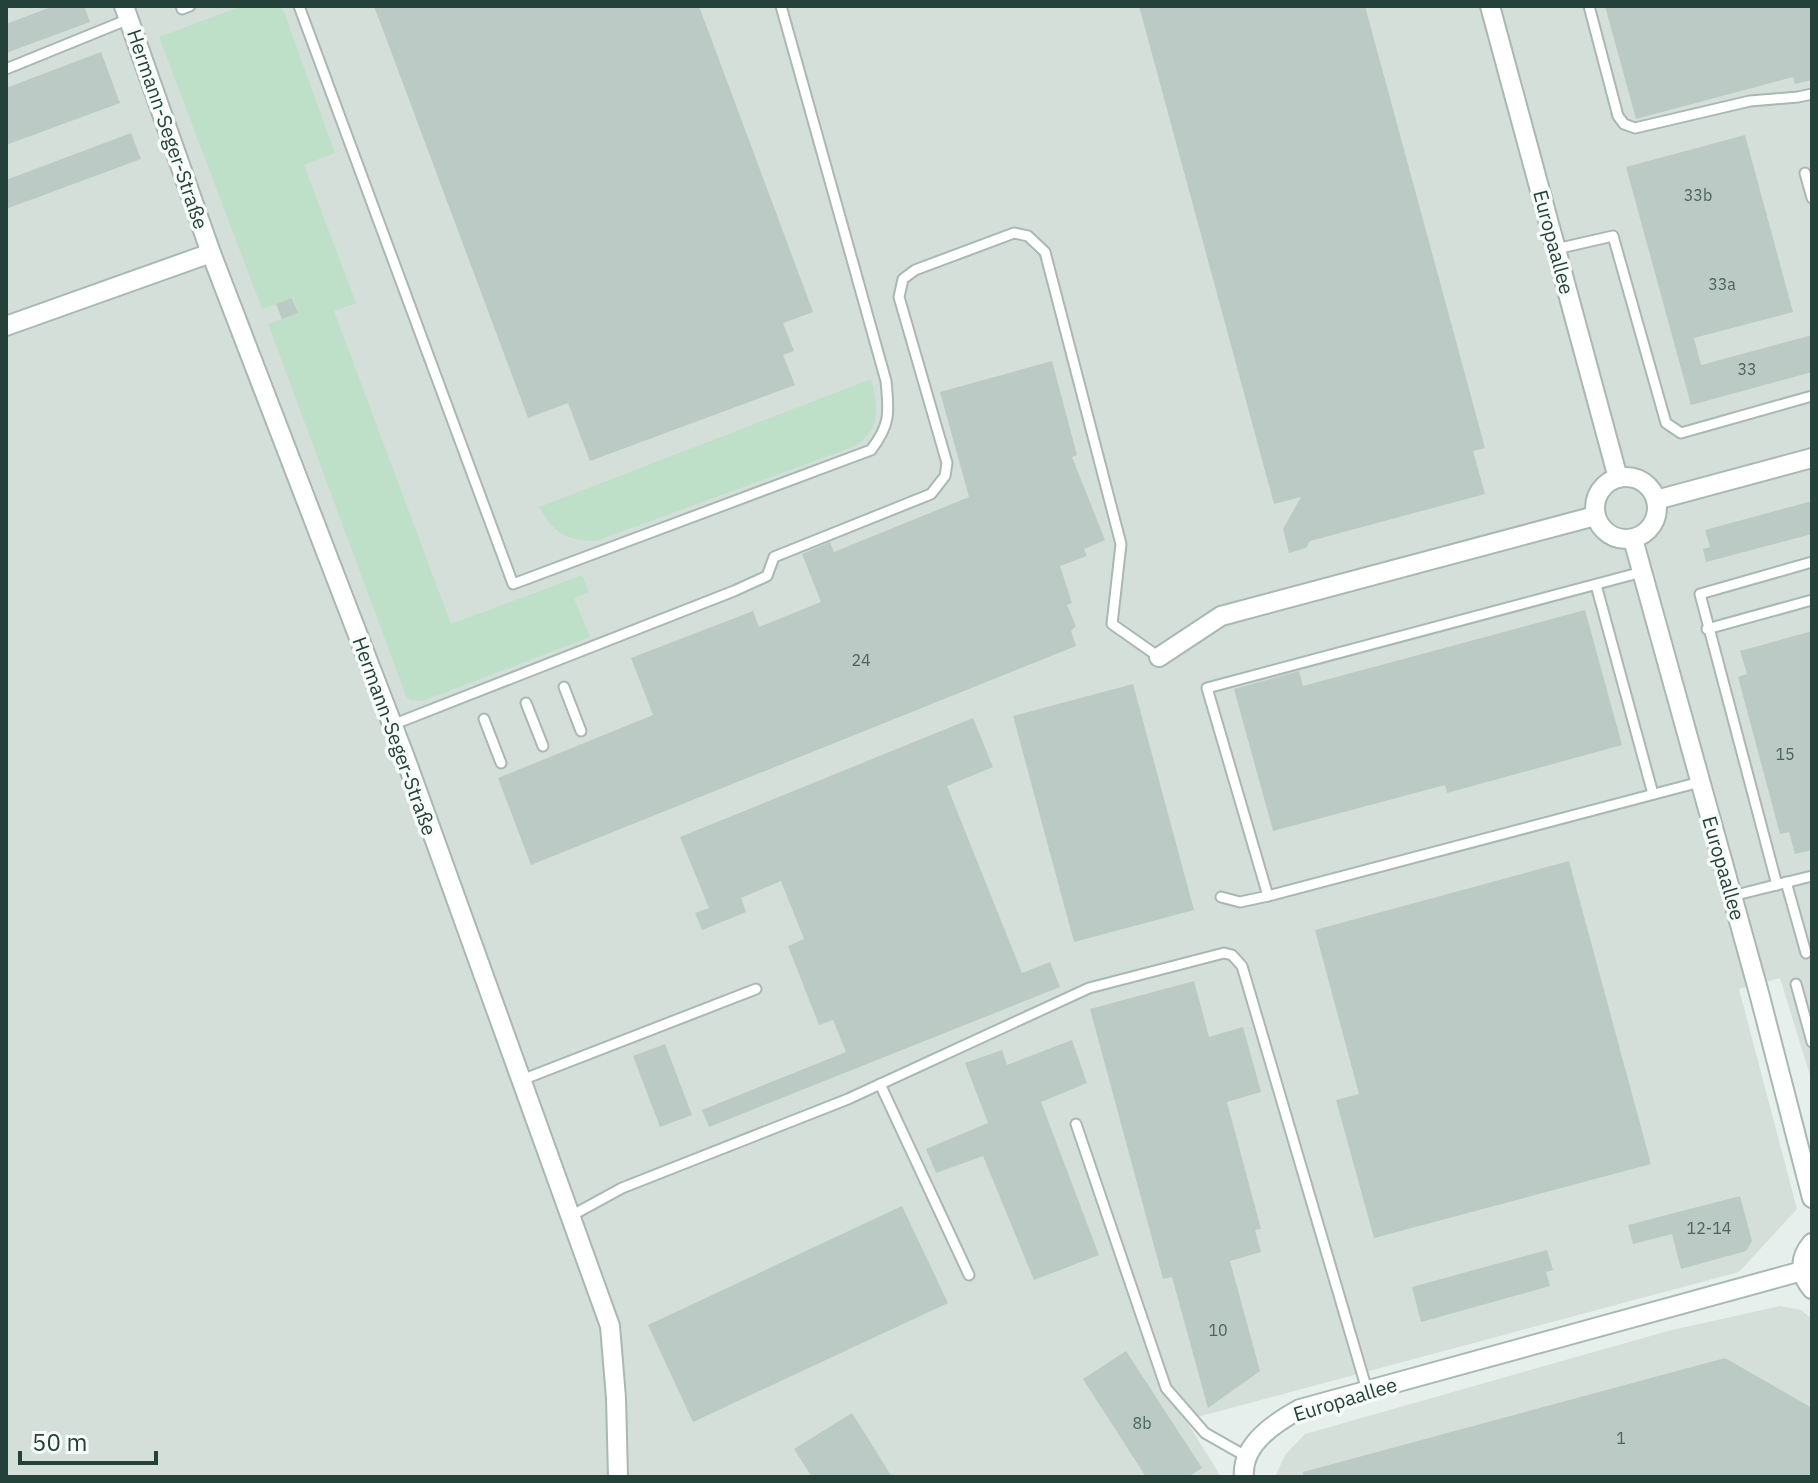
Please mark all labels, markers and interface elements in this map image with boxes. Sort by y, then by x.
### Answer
street label: Hermann-Seger-Straße [121,25,215,233]
house number: 33b [1684,185,1712,205]
street label: Europaallee [1527,187,1581,297]
house number: 33a [1708,274,1736,294]
house number: 33 [1737,359,1757,379]
street label: Hermann-Seger-Straße [346,633,444,839]
house number: 24 [851,650,871,670]
house number: 15 [1775,744,1795,764]
street label: Europaallee [1696,813,1752,923]
house number: 12-14 [1687,1218,1731,1238]
house number: 10 [1208,1320,1228,1340]
street label: Europaallee [1290,1370,1400,1428]
house number: 8b [1133,1413,1151,1433]
scale bar [20,1415,156,1465]
text: 50 m [32,1426,87,1458]
house number: 1 [1616,1428,1626,1448]

